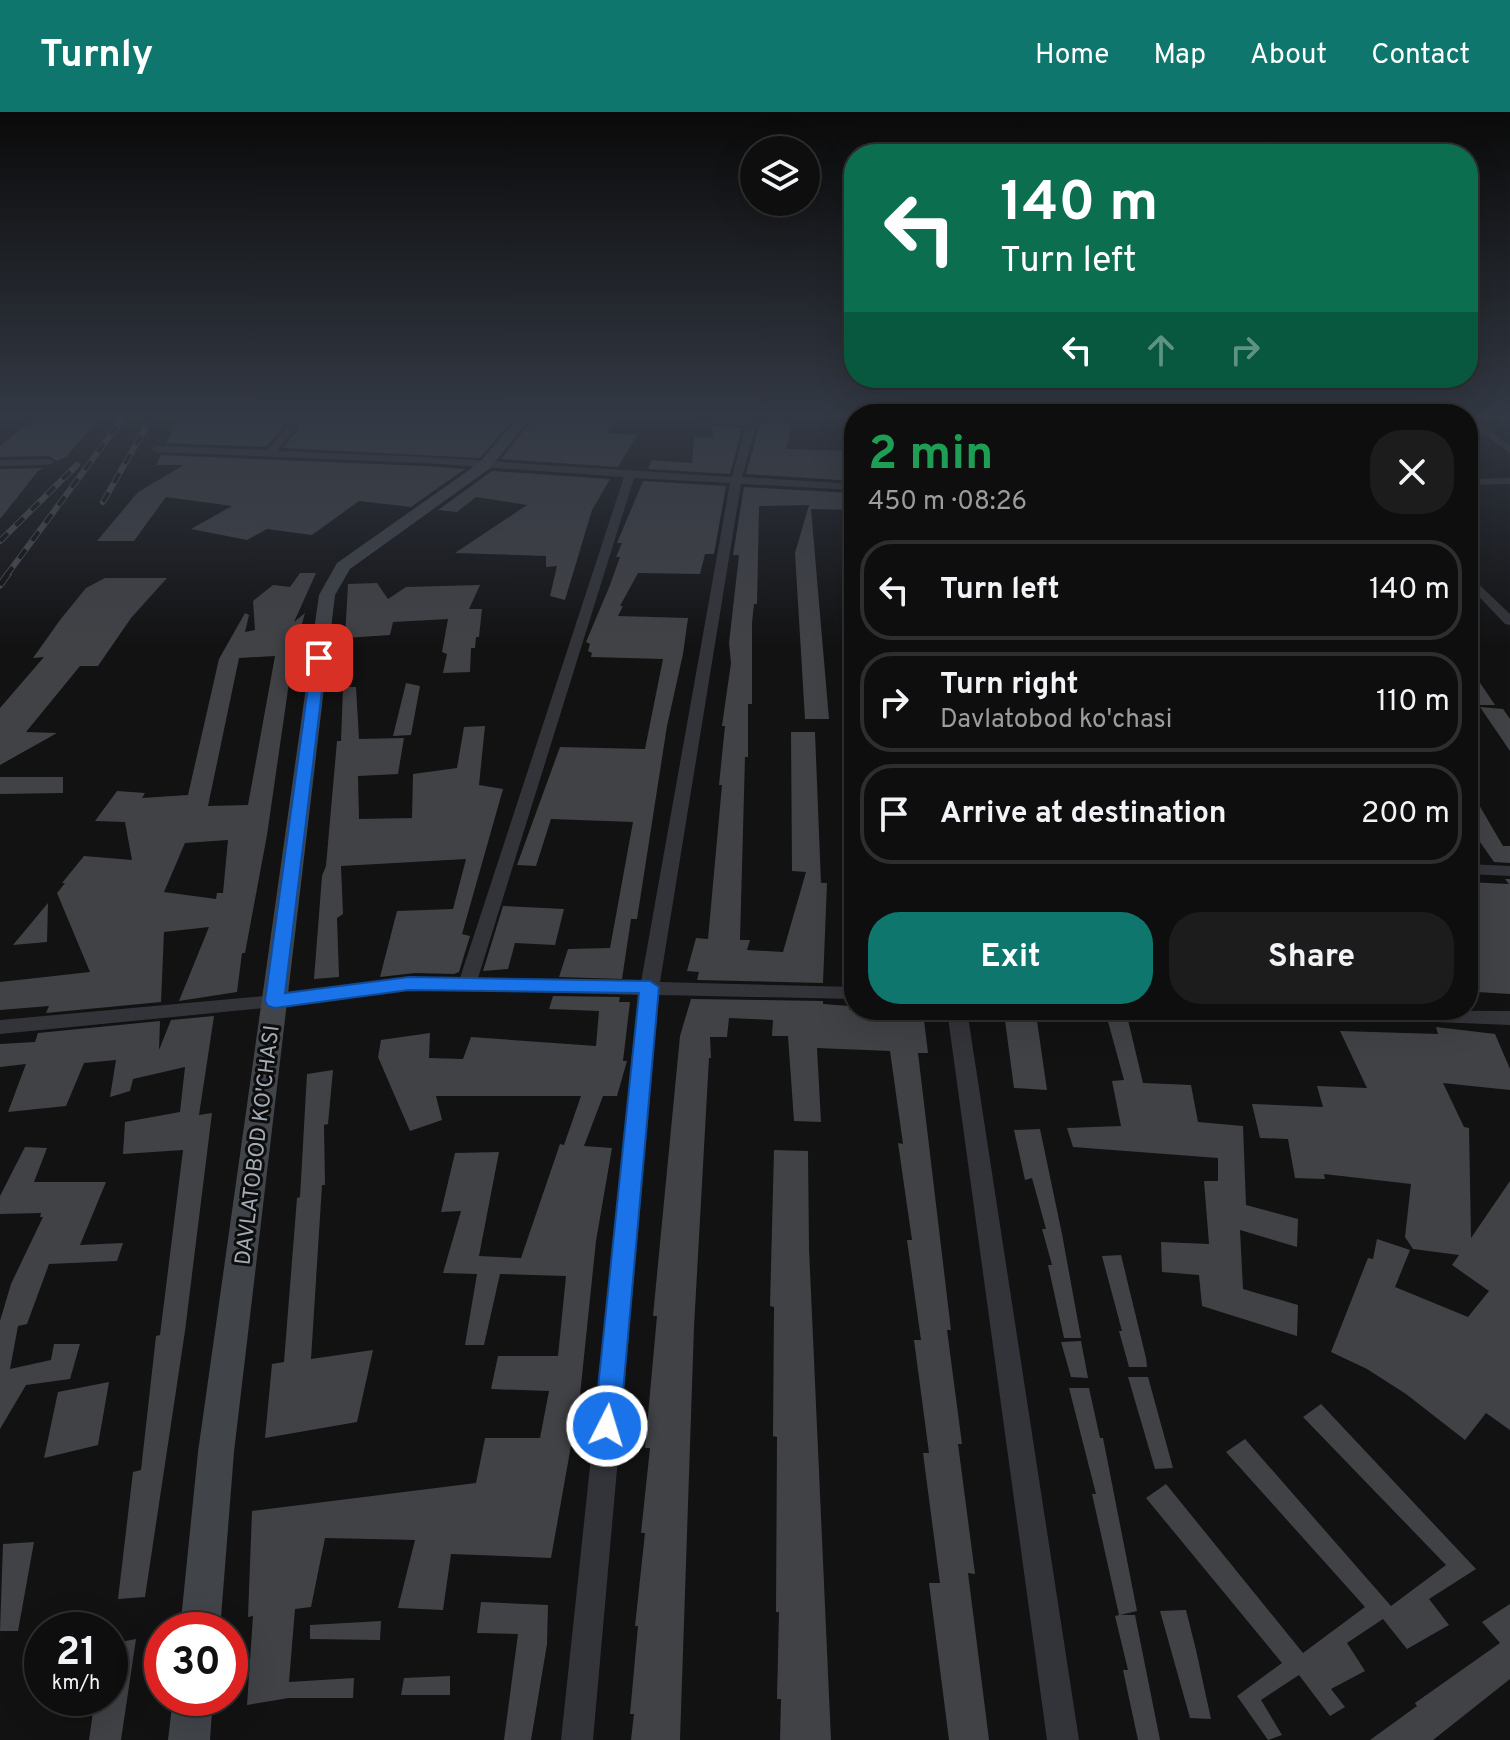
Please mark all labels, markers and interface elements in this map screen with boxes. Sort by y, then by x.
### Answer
text: Turnly [40,32,153,81]
text: Home [1035,38,1109,74]
text: Map [1153,38,1206,74]
text: About [1250,38,1327,74]
text: Contact [1371,38,1470,74]
map controls [740,136,820,216]
button: layers [740,136,820,216]
text: 140 m [1000,170,1158,240]
icon: left [868,176,972,280]
text: Turn left [1000,239,1137,285]
icon: left [1055,328,1099,372]
icon: ahead [1139,328,1183,372]
icon: right [1223,328,1267,372]
text: 2 min [868,426,993,486]
button: close [1370,430,1454,514]
text: 450 m · 08:26 [868,486,1027,519]
icon: left [872,568,916,612]
text: Turn left [940,572,1060,609]
text: 140 m [1369,572,1450,609]
pin [285,624,353,692]
icon: arrive [297,636,341,680]
text: Turn right [940,667,1078,704]
icon: right [872,680,916,724]
text: 110 m [1376,684,1450,721]
text: Davlatobod ko'chasi [940,704,1172,737]
icon: arrive [872,792,916,836]
text: Arrive at destination [940,796,1226,833]
text: 200 m [1361,796,1450,833]
button: Exit [868,912,1153,1004]
button: Share [1169,912,1454,1004]
street label: DAVLATOBOD KO'CHASI [230,1024,287,1267]
position arrow [565,1384,649,1468]
speed limit sign: 30 [144,1612,248,1716]
text: 21 [56,1629,96,1679]
text: km/h [52,1671,100,1697]

